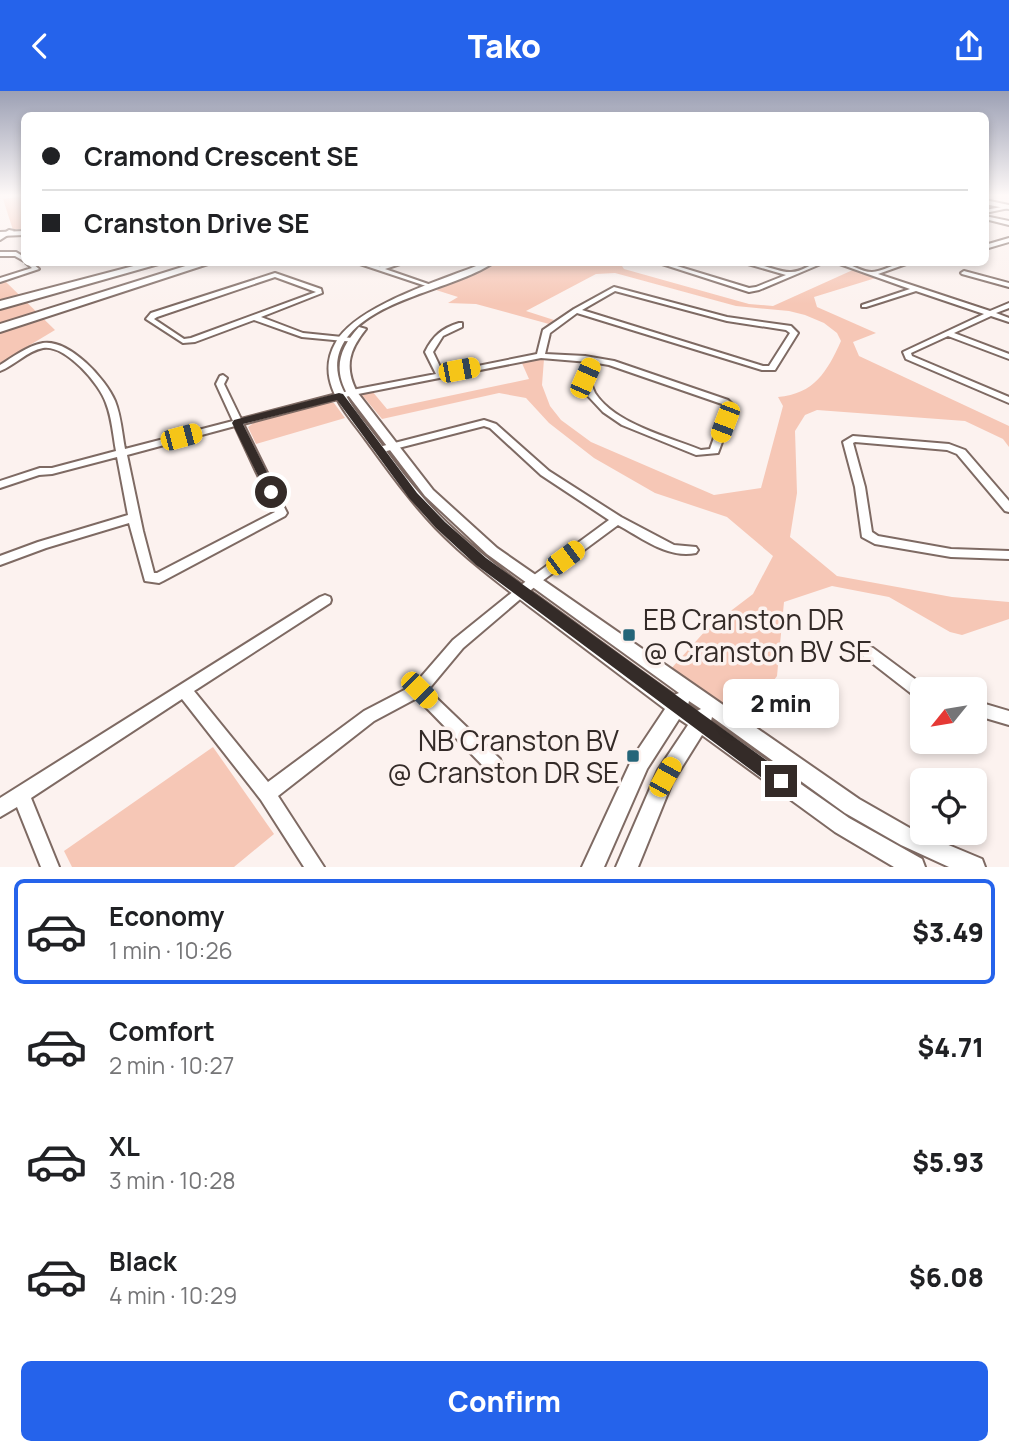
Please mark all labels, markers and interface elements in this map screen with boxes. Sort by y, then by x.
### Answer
text: Tako [468,24,541,68]
icon: back [21,27,59,65]
icon: share [950,27,988,65]
text: Cramond Crescent SE [84,138,359,174]
text: Cranston Drive SE [84,205,310,241]
car [567,355,604,401]
car [437,356,482,384]
car [708,399,743,445]
car [158,421,205,453]
route start [255,476,287,508]
car [542,537,589,579]
place label: EB Cranston DR @ Cranston BV SE [643,600,872,670]
marker: EB Cranston DR @ Cranston BV SE [621,627,637,643]
car [397,668,442,712]
north arrow [910,677,987,754]
map controls [910,677,987,845]
callout: 2 min [723,679,839,729]
text: 2 min [751,687,812,719]
place label: NB Cranston BV @ Cranston DR SE [387,721,619,791]
marker: NB Cranston BV @ Cranston DR SE [625,748,641,764]
car [646,754,685,800]
route end [765,765,797,797]
button: locate [910,768,987,845]
text: Economy [109,898,224,934]
icon: car [25,900,88,963]
text: $3.49 [912,914,984,950]
text: 1 min · 10:26 [109,934,233,966]
text: Comfort [109,1013,215,1049]
icon: car [25,1015,88,1078]
text: $4.71 [918,1029,984,1065]
text: 2 min · 10:27 [109,1049,234,1081]
text: XL [109,1128,140,1164]
icon: car [25,1130,88,1193]
text: $5.93 [912,1144,984,1180]
text: 3 min · 10:28 [109,1164,236,1196]
text: Black [109,1243,177,1279]
icon: car [25,1245,88,1308]
text: $6.08 [909,1259,984,1295]
text: 4 min · 10:29 [109,1279,237,1311]
button: Confirm [21,1361,988,1441]

